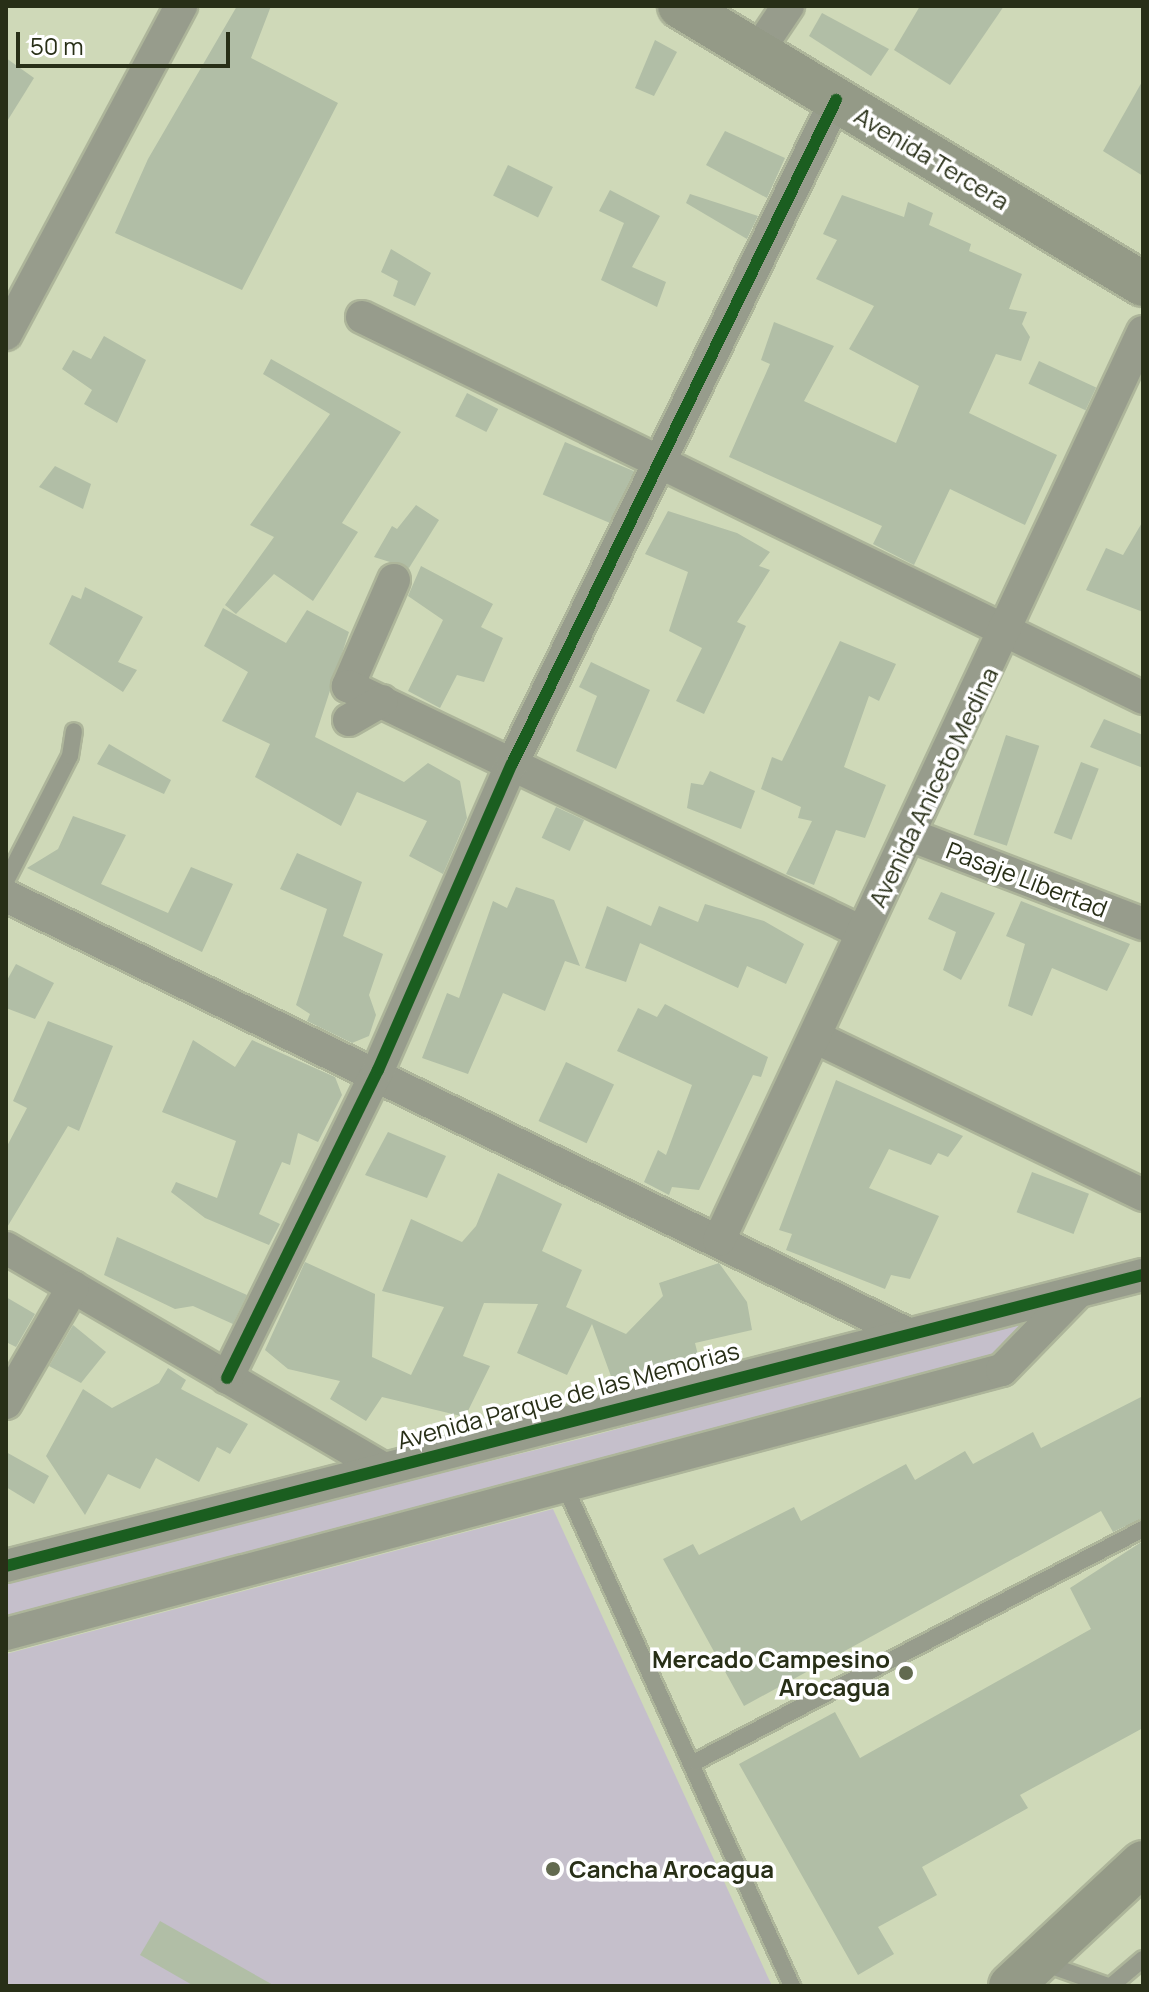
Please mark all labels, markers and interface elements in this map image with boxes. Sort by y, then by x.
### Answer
scale bar [20,16,234,66]
text: 50 m [30,29,84,62]
street label: Avenida Tercera [850,101,1014,215]
street label: Avenida Aniceto Medina [862,662,1004,912]
street label: Pasaje Libertad [943,835,1111,923]
street label: Avenida Parque de las Memorias [394,1335,742,1455]
place label: Mercado Campesino Arocagua [652,1645,890,1701]
marker: Mercado Campesino Arocagua [897,1664,915,1682]
place label: Cancha Arocagua [569,1855,774,1883]
marker: Cancha Arocagua [544,1860,562,1878]

